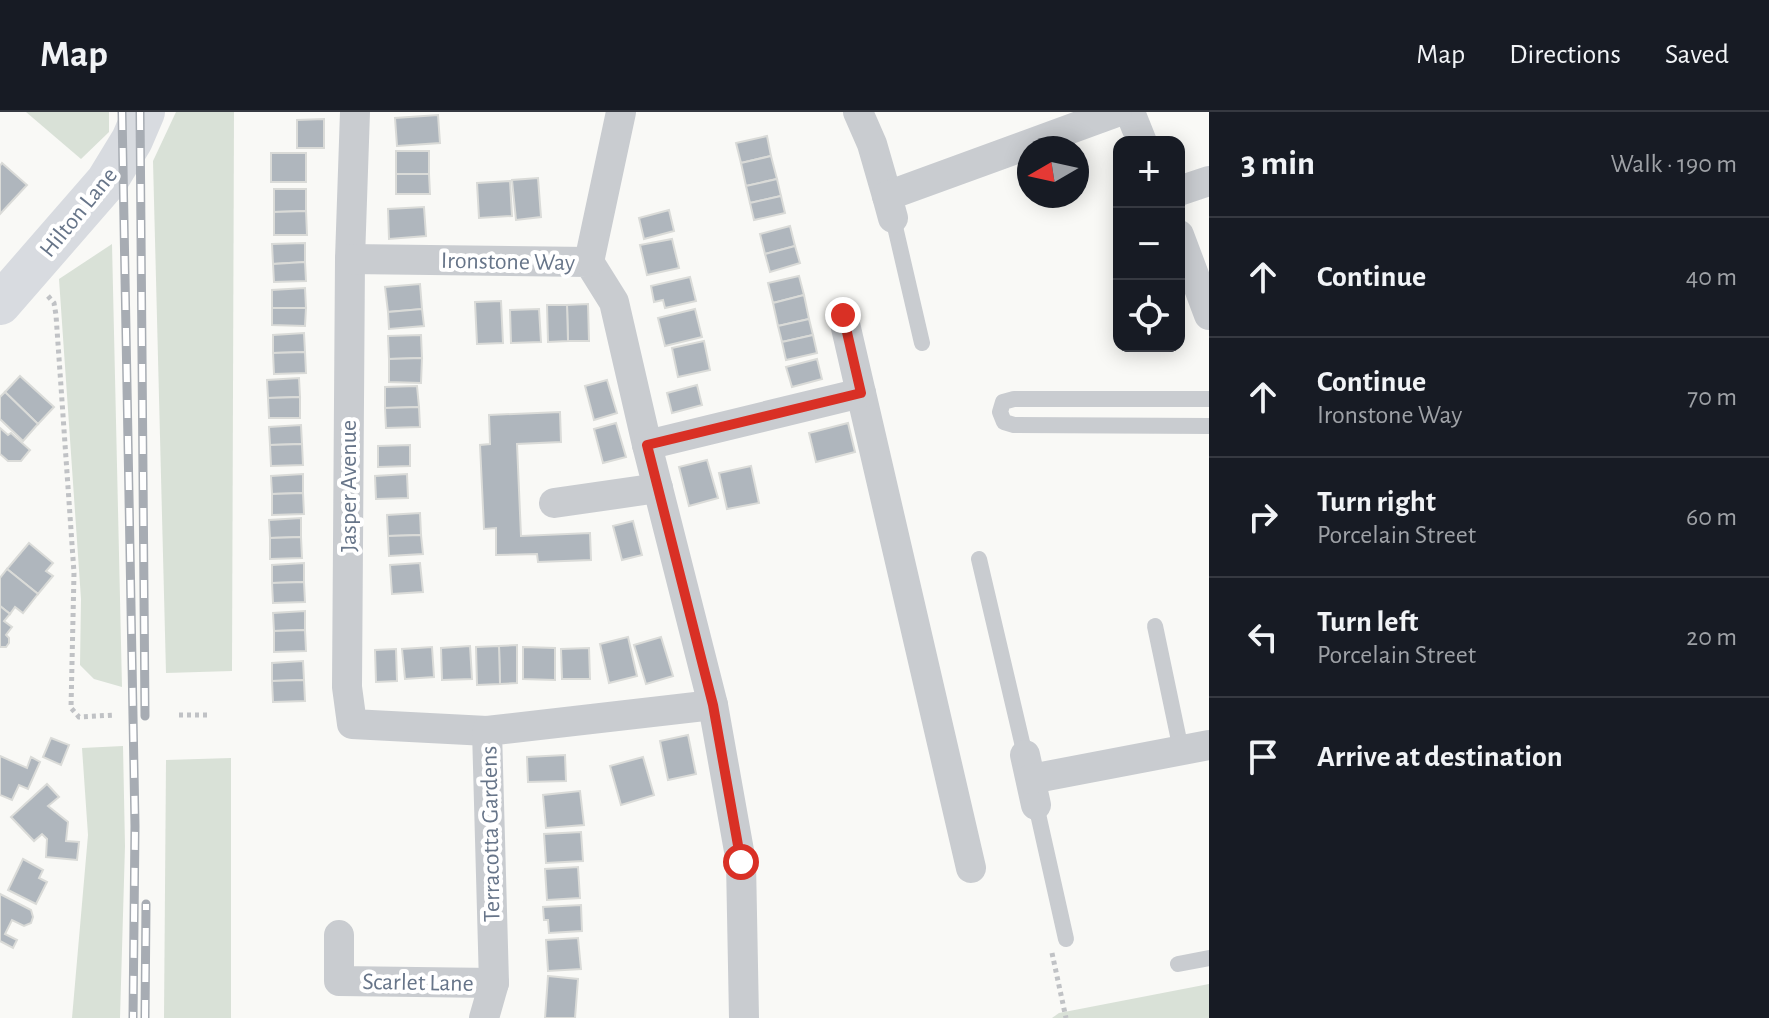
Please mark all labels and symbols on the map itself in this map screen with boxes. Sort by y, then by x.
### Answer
north arrow [1017,136,1089,208]
street label: Hilton Lane [36,163,122,262]
street label: Ironstone Way [441,249,575,275]
route end [825,297,861,333]
street label: Jasper Avenue [337,420,361,552]
street label: Terracotta Gardens [477,746,505,922]
route start [723,844,759,880]
street label: Scarlet Lane [362,970,474,996]

